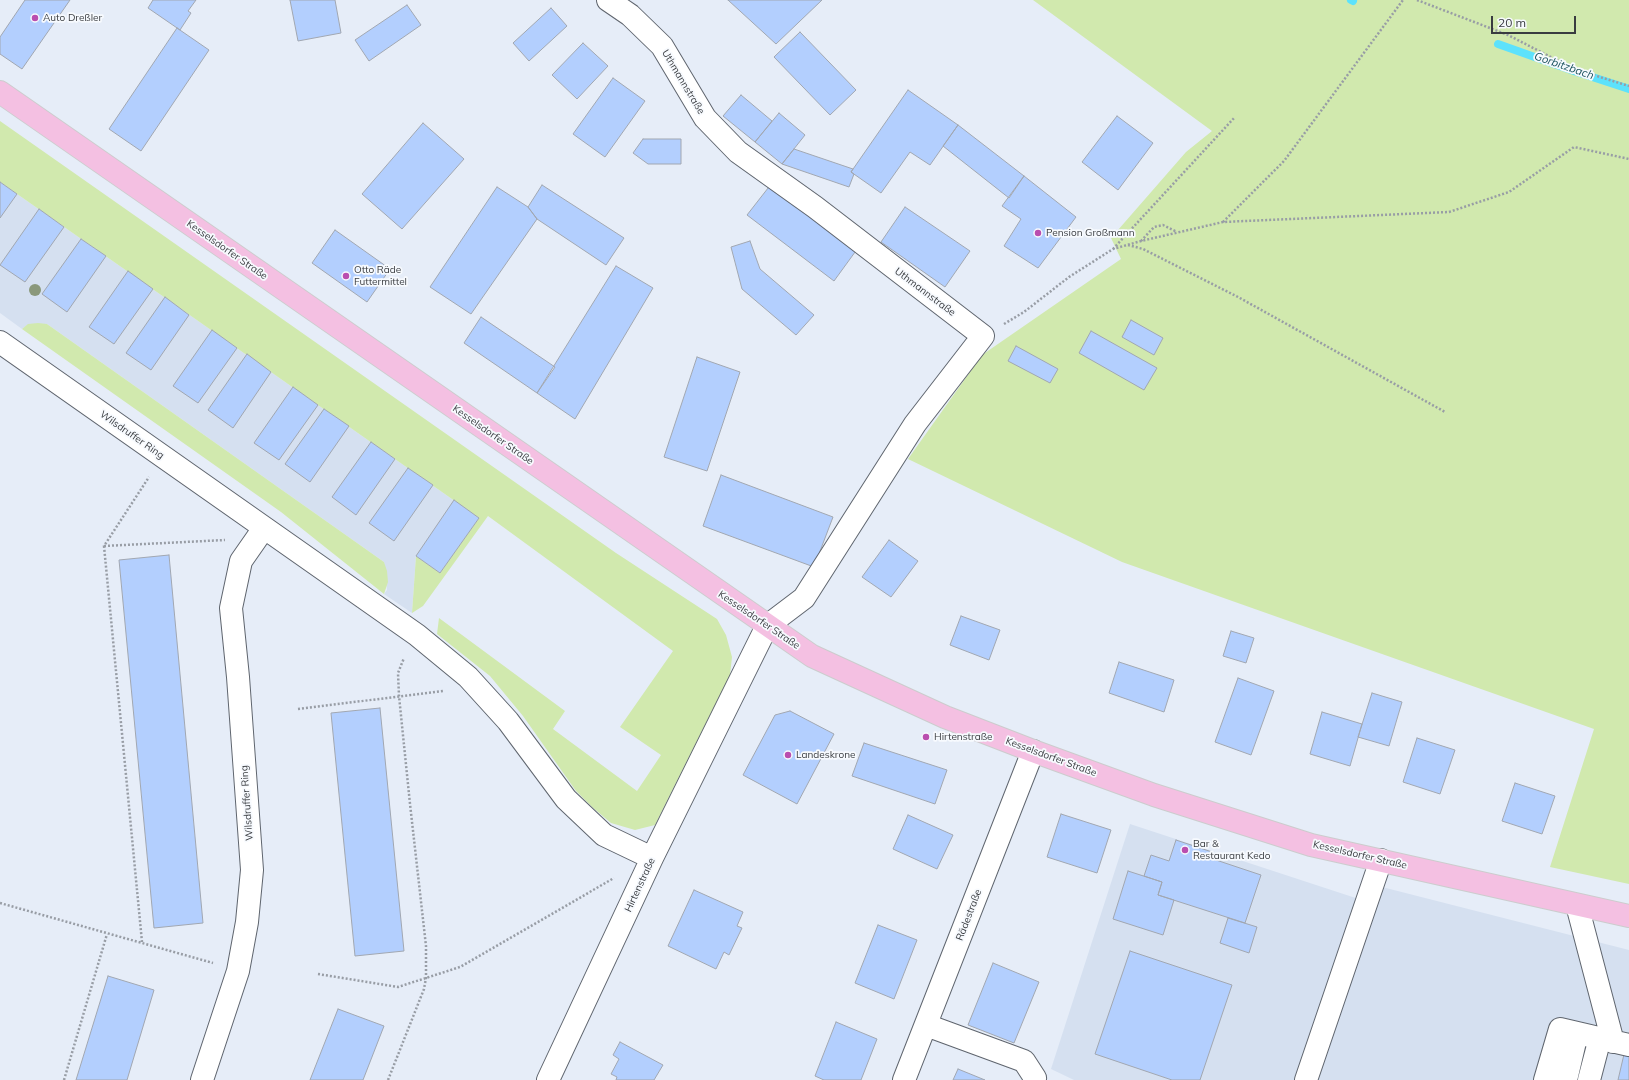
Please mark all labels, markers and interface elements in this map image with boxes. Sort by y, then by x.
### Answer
scale bar [1493,8,1578,34]
place label: Auto Dreßler [43,12,102,24]
marker: Auto Dreßler [30,13,40,23]
text: 20 m [1498,15,1526,30]
street label: Uthmannstraße [659,48,707,116]
water label: Gorbitzbach [1532,50,1596,82]
street label: Kesselsdorfer Straße [184,218,270,282]
place label: Pension Großmann [1046,227,1135,239]
marker: Pension Großmann [1033,228,1043,238]
place label: Otto Räde Futtermittel [354,264,407,288]
street label: Uthmannstraße [892,265,958,319]
marker: Otto Räde Futtermittel [341,271,351,281]
street label: Kesselsdorfer Straße [450,403,536,467]
street label: Wilsdruffer Ring [98,408,166,462]
street label: Kesselsdorfer Straße [716,588,802,652]
place label: Hirtenstraße [934,731,992,743]
marker: Hirtenstraße [921,732,931,742]
street label: Kesselsdorfer Straße [1004,735,1098,779]
place label: Landeskrone [796,749,855,761]
marker: Landeskrone [783,750,793,760]
street label: Wilsdruffer Ring [238,765,256,841]
place label: Bar & Restaurant Kedo [1193,838,1270,862]
street label: Kesselsdorfer Straße [1312,838,1408,872]
marker: Bar & Restaurant Kedo [1180,845,1190,855]
street label: Hirtenstraße [622,856,658,914]
street label: Rädestraße [954,888,984,942]

